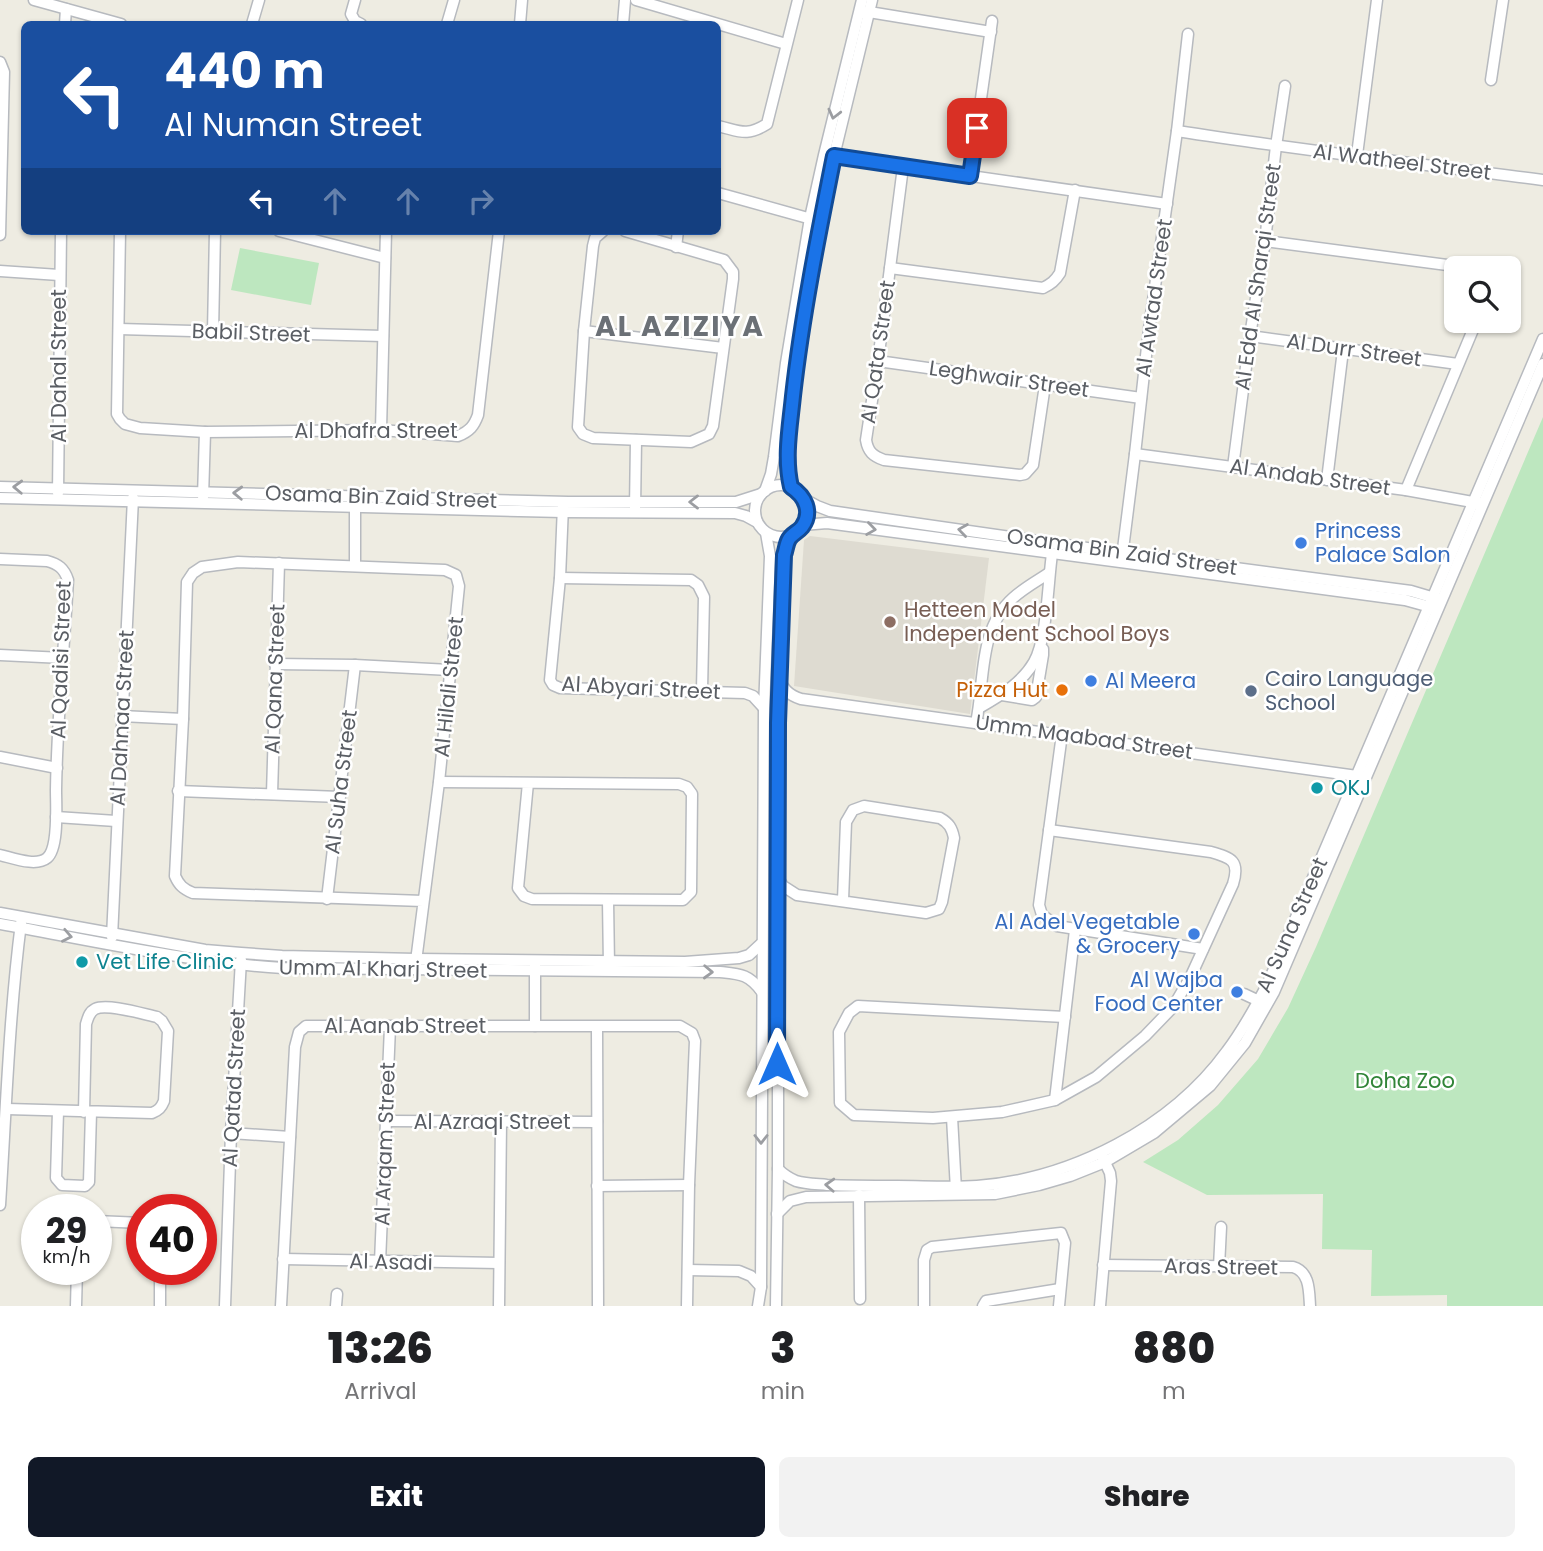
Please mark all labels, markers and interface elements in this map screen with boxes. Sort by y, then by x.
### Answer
text: 440 m [164,37,325,105]
icon: left [49,49,140,140]
pin [947,98,1007,158]
text: Al Numan Street [164,102,422,147]
one-way arrow [828,108,842,120]
icon: arrive [958,109,996,147]
street label: Al Watheel Street [1311,136,1493,187]
street label: Al Edd Al Sharqi Street [1227,162,1288,392]
icon: left [243,182,281,220]
icon: ahead [316,182,354,220]
icon: ahead [389,182,427,220]
icon: right [462,182,500,220]
street label: Al Awtad Street [1128,217,1179,379]
map controls [1444,256,1521,333]
button: search [1444,256,1521,333]
street label: Al Qata Street [853,278,902,426]
street label: Al Dahal Street [44,289,73,443]
district label: AL AZIZIYA [595,307,765,346]
street label: Babil Street [191,316,311,349]
street label: Al Durr Street [1285,326,1423,373]
street label: Leghwair Street [927,353,1091,404]
street label: Al Dhafra Street [294,416,458,445]
street label: Al Andab Street [1228,451,1392,502]
street label: Osama Bin Zaid Street [264,478,498,515]
one-way arrow [12,480,23,495]
one-way arrow [232,485,243,501]
one-way arrow [688,494,699,510]
place label: Princess Palace Salon [1315,516,1451,569]
street label: Osama Bin Zaid Street [1005,521,1239,582]
one-way arrow [865,522,877,537]
one-way arrow [957,523,968,538]
marker: Princess Palace Salon [1293,535,1309,551]
street label: Al Qadisi Street [43,580,78,740]
place label: Hetteen Model Independent School Boys [904,595,1170,648]
street label: Al Qana Street [257,603,292,755]
marker: Hetteen Model Independent School Boys [882,614,898,630]
street label: Al Hilali Street [427,615,470,759]
street label: Al Dahnaa Street [102,629,141,807]
place label: Cairo Language School [1265,664,1433,717]
place label: Al Meera [1105,666,1196,695]
street label: Al Abyari Street [561,669,721,706]
marker: Al Meera [1083,673,1099,689]
place label: Pizza Hut [956,675,1048,704]
marker: Pizza Hut [1054,682,1070,698]
marker: Cairo Language School [1243,683,1259,699]
street label: Umm Maabad Street [974,707,1195,766]
street label: Al Suha Street [317,708,364,856]
place label: OKJ [1331,773,1371,802]
marker: OKJ [1309,780,1325,796]
street label: Al Suna Street [1249,852,1334,997]
place label: Al Adel Vegetable & Grocery [994,907,1180,960]
marker: Al Adel Vegetable & Grocery [1186,926,1202,942]
one-way arrow [61,928,73,943]
place label: Vet Life Clinic [96,947,234,976]
street label: Umm Al Kharj Street [279,952,487,985]
marker: Vet Life Clinic [74,954,90,970]
one-way arrow [703,964,714,979]
place label: Al Wajba Food Center [1095,965,1223,1018]
marker: Al Wajba Food Center [1229,984,1245,1000]
street label: Al Qatad Street [215,1008,252,1168]
street label: Al Aanab Street [324,1011,486,1040]
position arrow [740,1027,814,1101]
street label: Al Arqam Street [367,1062,402,1226]
park label: Doha Zoo [1355,1066,1455,1095]
street label: Al Azraqi Street [413,1107,571,1136]
one-way arrow [753,1134,769,1145]
one-way arrow [824,1177,835,1192]
speed limit sign: 40 [126,1194,217,1285]
text: 29 [46,1206,87,1255]
text: km/h [43,1244,90,1269]
street label: Al Asadi [349,1246,433,1277]
street label: Aras Street [1164,1251,1278,1282]
text: 13:26 [328,1319,433,1378]
text: 3 [770,1319,796,1378]
text: 880 [1133,1319,1215,1378]
text: Arrival [344,1375,417,1407]
text: min [761,1375,805,1407]
text: m [1162,1375,1186,1407]
button: Exit [28,1457,765,1537]
button: Share [779,1457,1515,1537]

